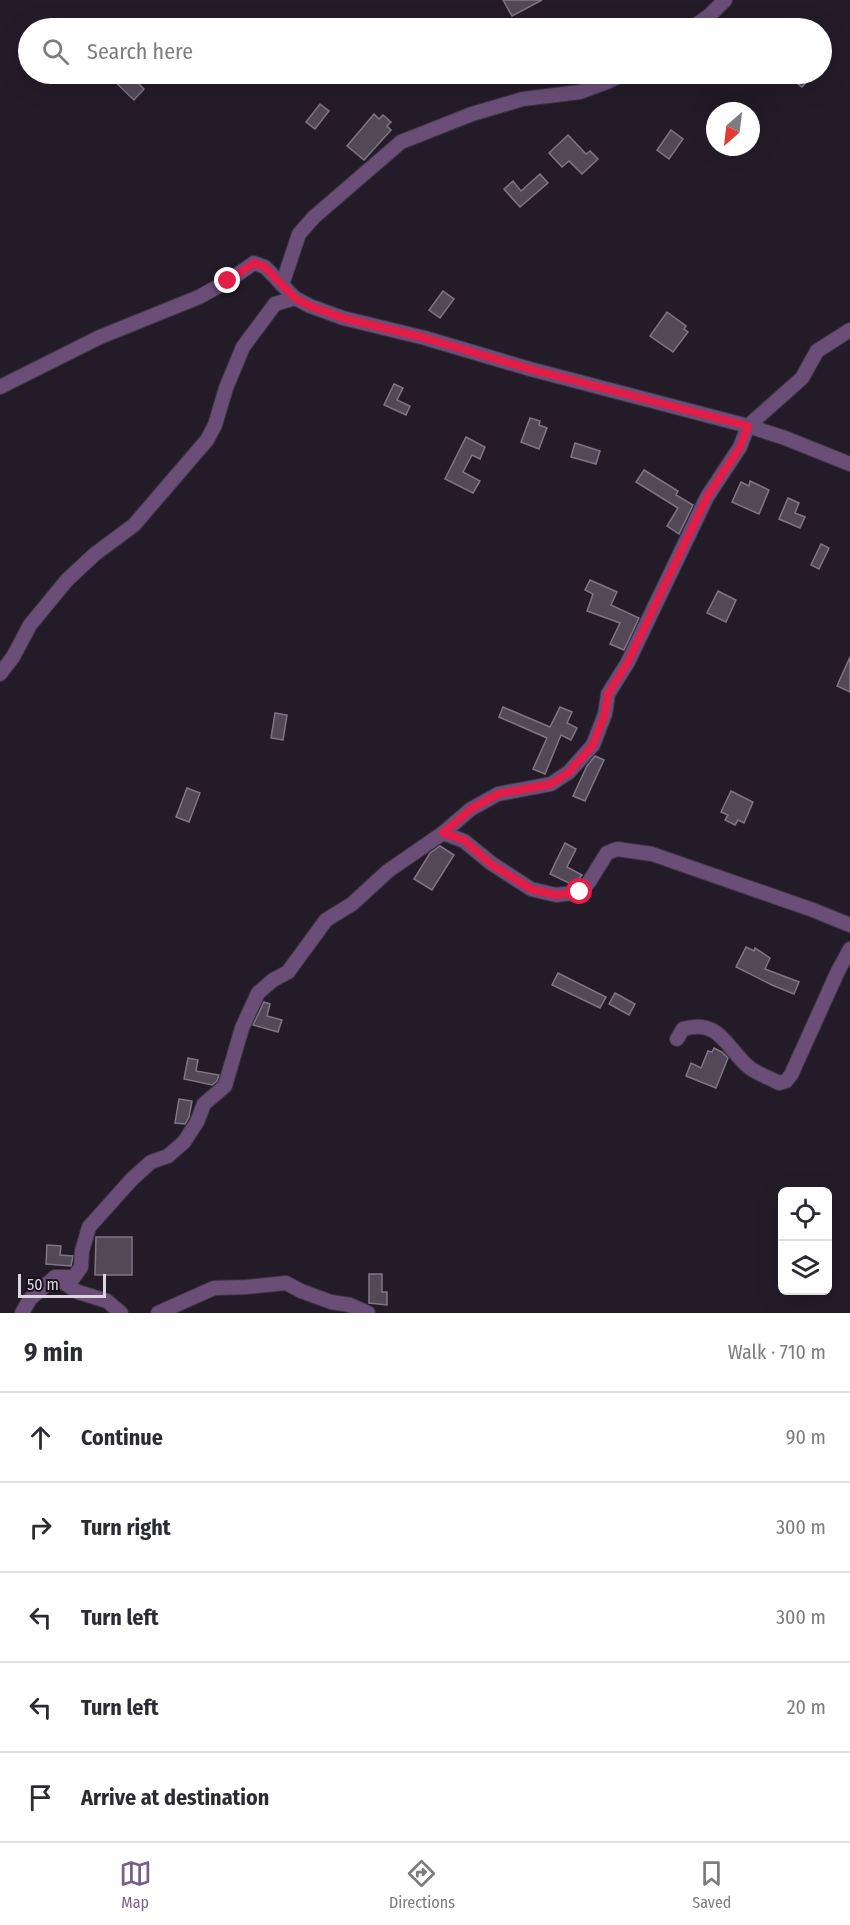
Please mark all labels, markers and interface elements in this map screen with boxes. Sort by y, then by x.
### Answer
search box [18,18,832,84]
icon: search [39,35,72,68]
text: Search here [87,38,193,65]
north arrow [706,102,760,156]
route end [214,267,240,293]
route start [566,878,592,904]
map controls [778,1187,832,1295]
button: locate [778,1187,832,1241]
button: layers [778,1241,832,1295]
scale bar [18,1271,106,1298]
text: 50 m [27,1275,59,1294]
text: 9 min [24,1337,83,1368]
text: Walk · 710 m [728,1340,826,1364]
icon: ahead [24,1421,57,1454]
text: Continue [81,1424,163,1451]
text: 90 m [786,1425,826,1449]
icon: right [24,1511,57,1544]
text: Turn right [81,1514,170,1541]
text: 300 m [776,1515,826,1539]
icon: left [24,1601,57,1634]
text: Turn left [81,1604,159,1631]
text: 300 m [776,1605,826,1629]
icon: left [24,1691,57,1724]
text: Turn left [81,1694,159,1721]
text: 20 m [787,1695,826,1719]
icon: arrive [24,1781,57,1814]
text: Arrive at destination [81,1784,269,1811]
tab: Map [119,1857,152,1912]
tab: Directions [389,1857,455,1912]
tab: Saved [692,1857,731,1912]

